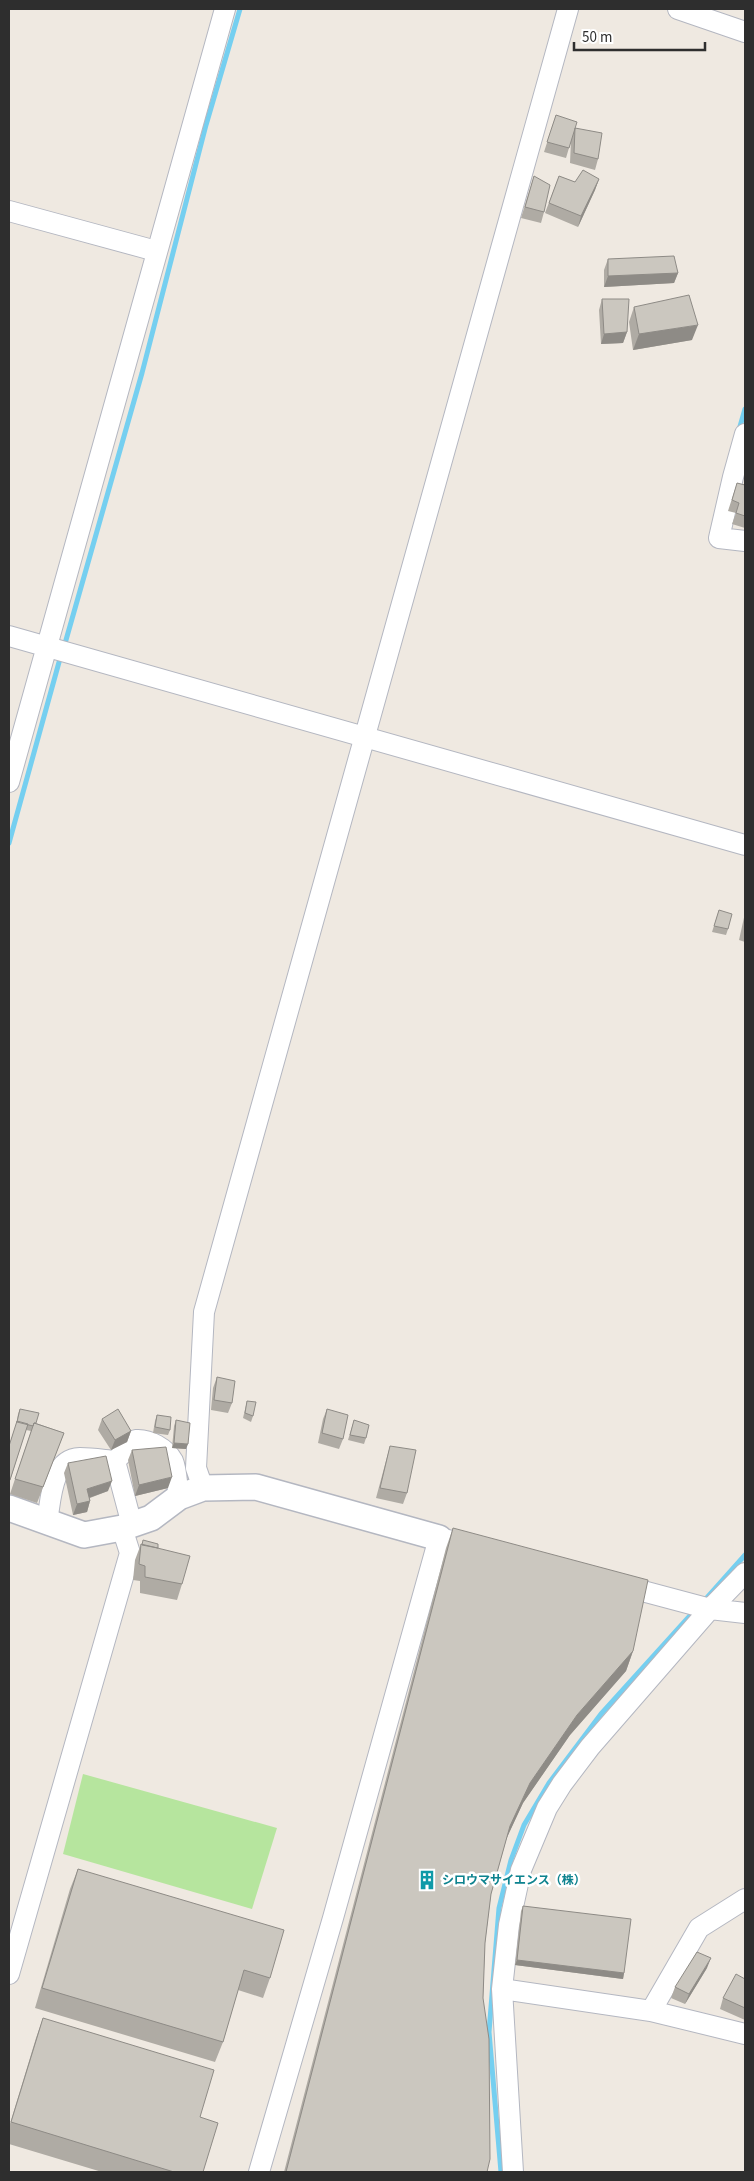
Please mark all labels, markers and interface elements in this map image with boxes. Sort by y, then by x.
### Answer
scale bar [574,20,705,52]
text: 50 m [582,27,612,48]
building icon: シロウマサイエンス（株） [416,1869,438,1891]
place label: シロウマサイエンス（株） [442,1872,586,1889]

